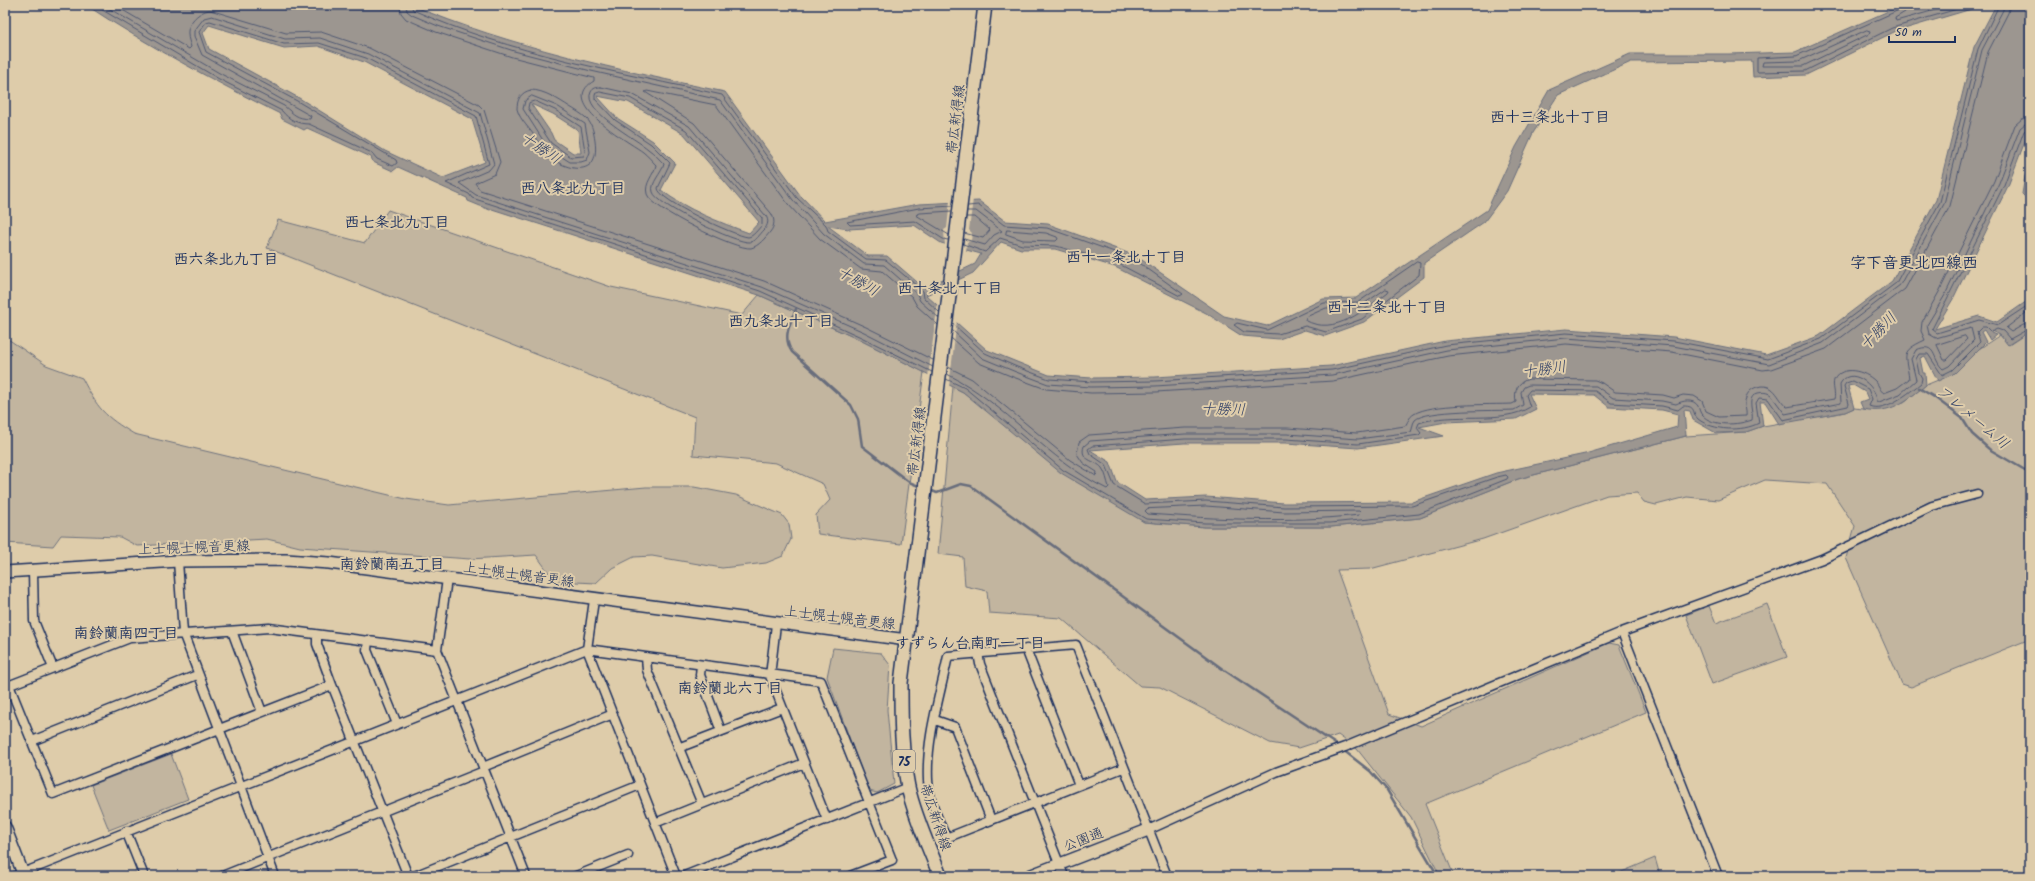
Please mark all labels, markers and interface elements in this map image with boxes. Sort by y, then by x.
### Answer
scale bar [1889,18,1955,44]
text: 50 m [1895,23,1922,42]
street label: 帯広新得線 [941,83,971,155]
district label: 西十三条北十丁目 [1490,106,1610,130]
water label: 十勝川 [515,126,566,171]
district label: 西八条北九丁目 [520,177,626,201]
district label: 西七条北九丁目 [344,211,450,235]
district label: 西十一条北十丁目 [1066,246,1186,270]
district label: 西六条北九丁目 [173,248,279,272]
district label: 字下音更北四線西 [1850,251,1978,276]
water label: 十勝川 [832,260,883,303]
district label: 西十条北十丁目 [897,277,1003,301]
district label: 西十二条北十丁目 [1327,296,1447,320]
water label: 十勝川 [1854,307,1903,356]
district label: 西九条北十丁目 [728,310,834,334]
water label: 十勝川 [1520,355,1568,385]
water label: フレメーム川 [1930,380,2014,456]
water label: 十勝川 [1200,398,1246,422]
street label: 帯広新得線 [902,405,932,477]
street label: 上士幌士幌音更線 [138,535,250,561]
district label: 南鈴蘭南五丁目 [339,553,445,577]
street label: 上士幌士幌音更線 [462,556,576,594]
street label: 上士幌士幌音更線 [783,600,897,636]
district label: 南鈴蘭南四丁目 [73,622,179,646]
district label: すずらん台南町一丁目 [895,632,1045,656]
district label: 南鈴蘭北六丁目 [677,677,783,701]
road number: 75 [893,750,915,772]
street label: 帯広新得線 [913,781,957,854]
street label: 公園通 [1060,822,1107,858]

